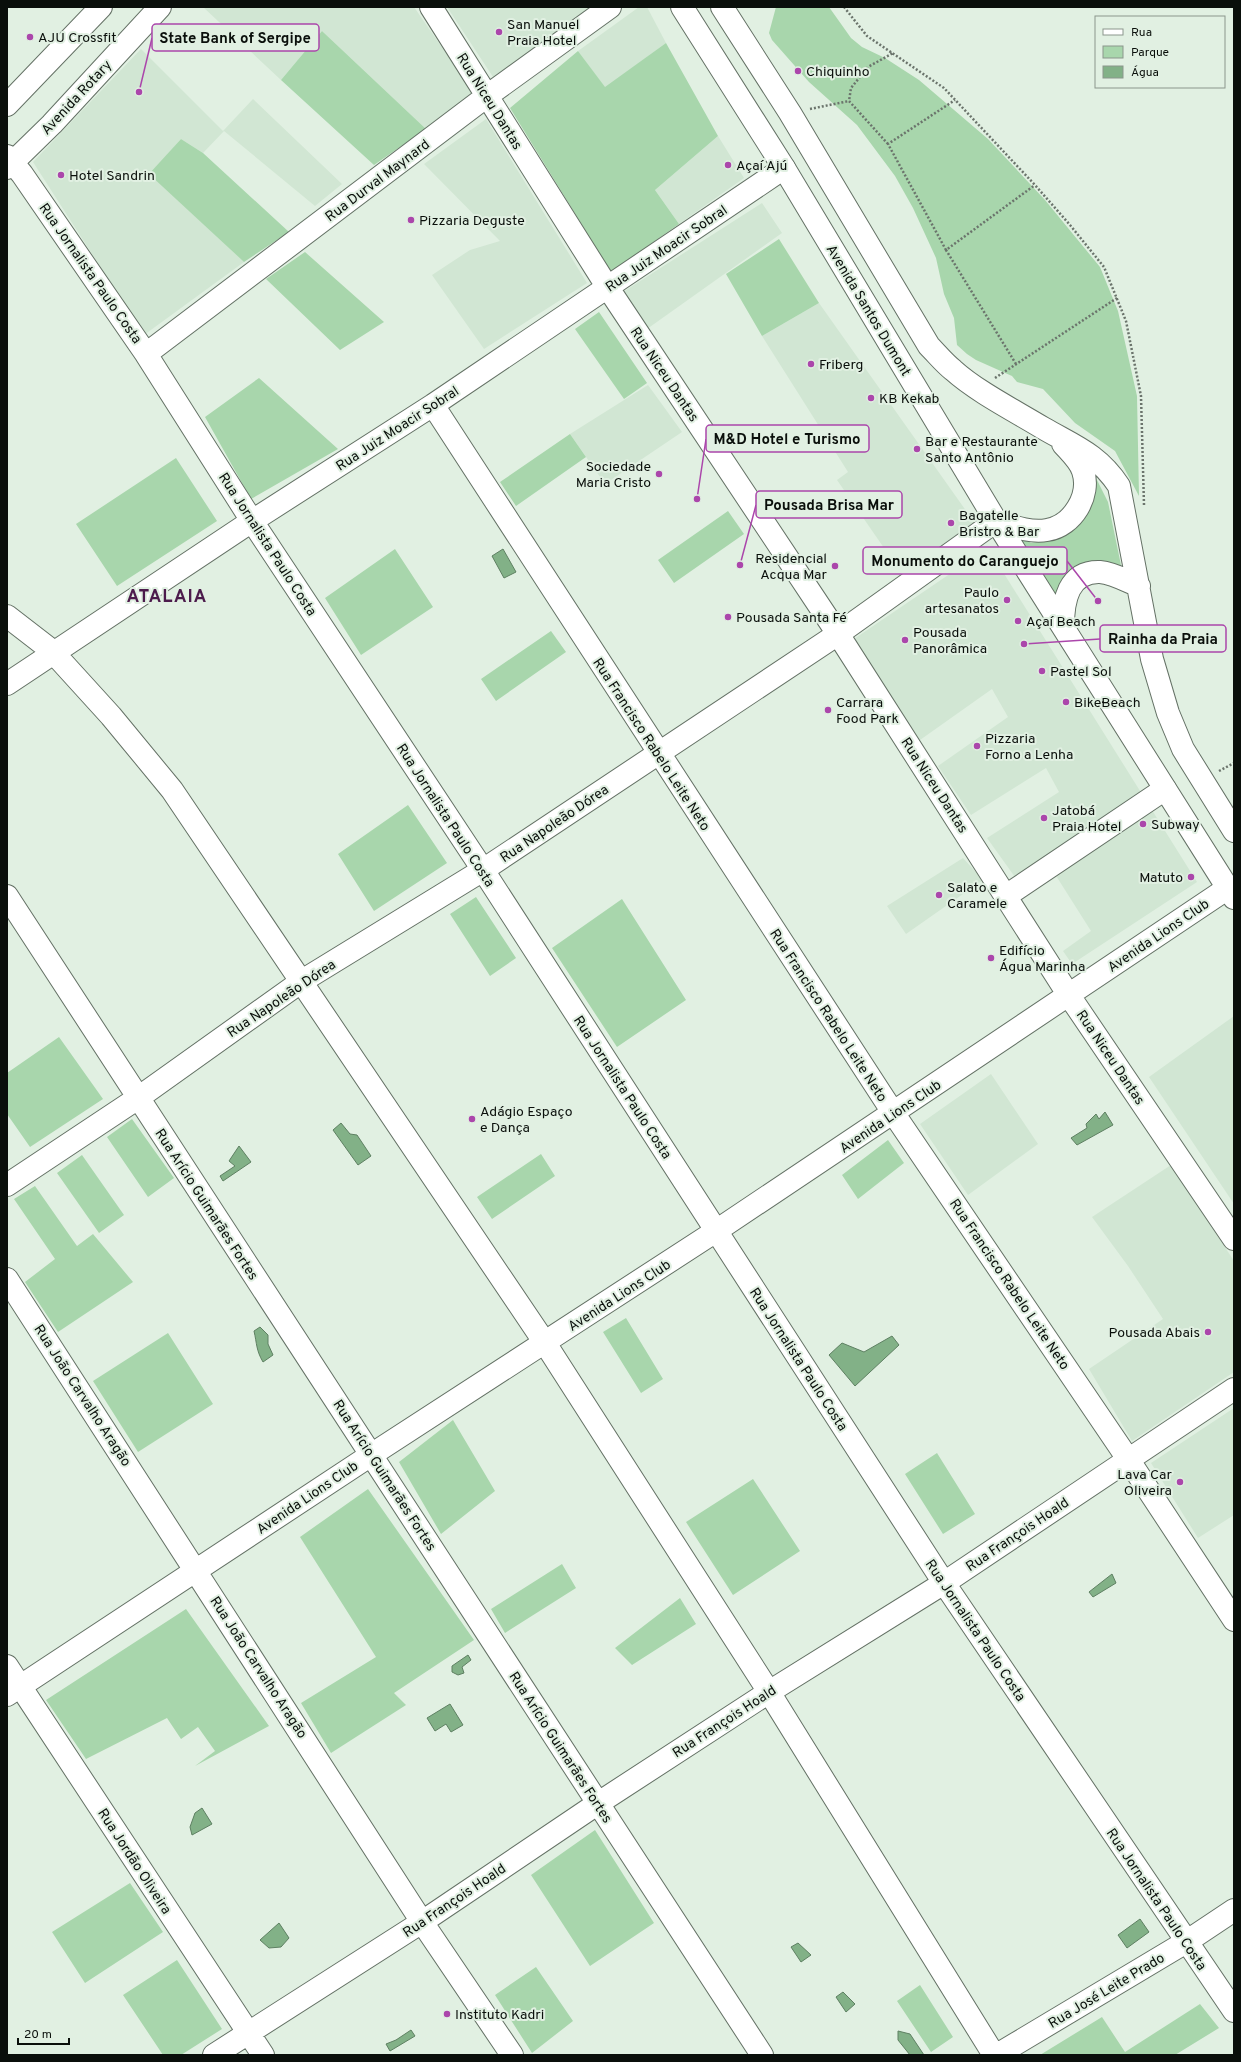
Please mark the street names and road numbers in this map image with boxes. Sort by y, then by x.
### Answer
street label: Rua Niceu Dantas [452,50,525,153]
street label: Avenida Rotary [38,57,116,139]
street label: Rua Durval Maynard [322,136,433,226]
street label: Rua Jornalista Paulo Costa [35,200,145,347]
street label: Rua Juiz Moacir Sobral [603,202,731,296]
street label: Avenida Santos Dumont [822,242,914,379]
street label: Rua Niceu Dantas [626,324,702,425]
street label: Rua Juiz Moacir Sobral [333,383,463,475]
street label: Rua Jornalista Paulo Costa [214,470,320,620]
street label: Rua Francisco Rabelo Leite Neto [588,655,713,835]
street label: Rua Niceu Dantas [896,735,971,837]
street label: Rua Jornalista Paulo Costa [392,741,498,891]
street label: Rua Napoleão Dórea [497,782,612,867]
street label: Avenida Lions Club [1105,896,1213,977]
street label: Rua Francisco Rabelo Leite Neto [765,926,890,1106]
street label: Rua Napoleão Dórea [224,957,339,1042]
street label: Rua Niceu Dantas [1072,1007,1148,1108]
street label: Rua Jornalista Paulo Costa [569,1013,675,1163]
street label: Avenida Lions Club [837,1077,945,1158]
street label: Rua Arício Guimarães Fortes [150,1126,261,1284]
street label: Rua Francisco Rabelo Leite Neto [945,1196,1073,1374]
street label: Avenida Lions Club [565,1257,674,1336]
street label: Rua Jornalista Paulo Costa [745,1285,851,1435]
street label: Rua João Carvalho Aragão [29,1322,134,1470]
street label: Rua Arício Guimarães Fortes [328,1397,439,1555]
street label: Avenida Lions Club [254,1458,362,1539]
street label: Rua François Hoald [963,1495,1073,1576]
street label: Rua Jornalista Paulo Costa [921,1557,1029,1705]
street label: Rua João Carvalho Aragão [205,1594,310,1742]
street label: Rua Arício Guimarães Fortes [504,1669,615,1827]
street label: Rua François Hoald [670,1682,780,1762]
street label: Rua Jordão Oliveira [93,1806,174,1918]
street label: Rua Jornalista Paulo Costa [1102,1826,1210,1974]
street label: Rua François Hoald [400,1861,510,1942]
street label: Rua José Leite Prado [1046,1950,1168,2033]

